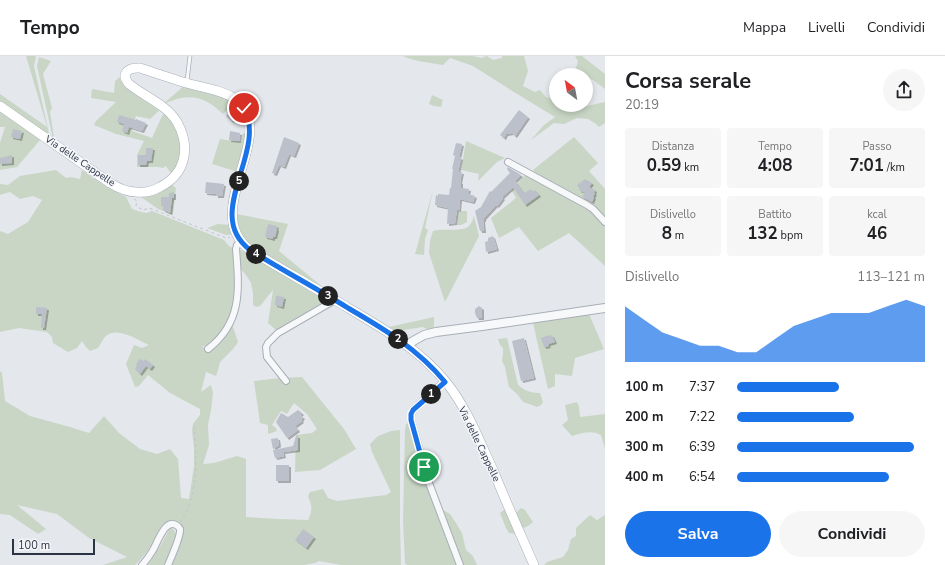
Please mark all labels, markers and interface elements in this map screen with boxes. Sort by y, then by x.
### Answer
text: Tempo [20,15,80,41]
text: Mappa [743,18,786,37]
text: Livelli [808,18,845,37]
text: Condividi [867,18,925,37]
text: Corsa serale [625,66,751,96]
north arrow [549,68,593,112]
map controls [549,68,593,112]
button: share [883,69,925,111]
pin [227,91,261,125]
text: 20:19 [625,96,659,114]
icon: check [233,97,255,119]
street label: Via delle Cappelle [41,132,118,190]
text: Distanza [652,139,694,154]
text: Tempo [758,139,792,154]
text: Passo [862,139,892,154]
text: 0.59 [647,154,682,177]
text: 4:08 [758,154,792,177]
text: 7:01 [849,154,884,177]
text: km [682,160,699,175]
text: /km [884,160,905,175]
pin: 5 [229,171,249,191]
text: 5 [236,173,242,188]
text: Dislivello [650,207,696,222]
text: Battito [758,207,792,222]
text: kcal [867,207,887,222]
text: 8 [662,222,672,245]
text: 132 [747,222,778,245]
text: 46 [867,222,887,245]
text: m [672,228,684,243]
text: bpm [778,228,803,243]
pin: 4 [246,244,266,264]
text: 4 [253,246,259,261]
text: Dislivello [625,268,679,286]
text: 113–121 m [857,268,925,286]
pin: 3 [318,286,338,306]
text: 3 [325,288,331,303]
pin: 2 [388,329,408,349]
text: 2 [395,331,401,346]
text: 100 m [625,378,663,396]
text: 7:37 [689,378,715,396]
pin: 1 [421,384,441,404]
text: 1 [428,386,434,401]
street label: Via delle Cappelle [454,403,503,484]
text: 200 m [625,408,663,426]
text: 7:22 [689,408,715,426]
text: 300 m [625,438,663,456]
text: 6:39 [689,438,715,456]
pin [407,450,441,484]
icon: arrive [413,456,435,478]
text: 400 m [625,468,663,486]
text: 6:54 [689,468,715,486]
button: Salva [625,511,771,557]
button: Condividi [779,511,925,557]
scale bar [12,537,95,556]
text: 100 m [18,538,50,553]

